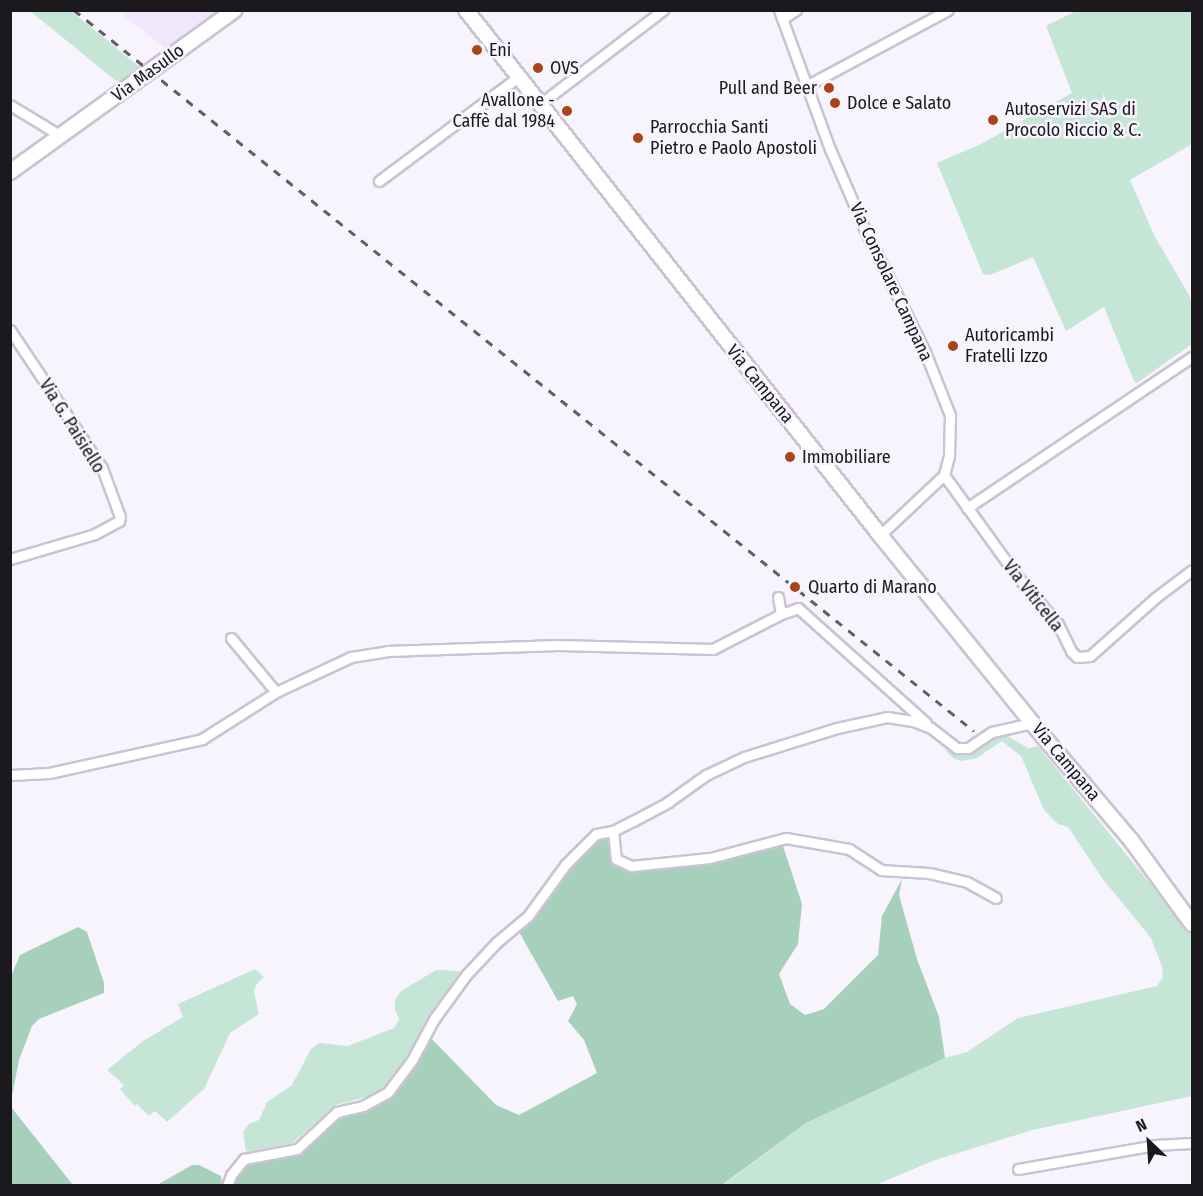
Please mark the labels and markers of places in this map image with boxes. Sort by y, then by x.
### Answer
place label: Eni [489,39,511,61]
marker: Eni [470,43,484,57]
place label: OVS [550,57,579,79]
marker: OVS [531,61,545,75]
place label: Pull and Beer [719,77,817,99]
marker: Pull and Beer [822,81,836,95]
place label: Avallone - Caffè dal 1984 [453,90,555,132]
place label: Dolce e Salato [847,92,951,114]
marker: Dolce e Salato [828,96,842,110]
place label: Autoservizi SAS di Procolo Riccio & C. [1005,99,1141,142]
marker: Avallone - Caffè dal 1984 [560,104,574,118]
marker: Autoservizi SAS di Procolo Riccio & C. [986,113,1000,127]
place label: Parrocchia Santi Pietro e Paolo Apostoli [650,117,817,160]
marker: Parrocchia Santi Pietro e Paolo Apostoli [631,131,645,145]
place label: Autoricambi Fratelli Izzo [965,325,1054,368]
marker: Autoricambi Fratelli Izzo [946,339,960,353]
place label: Immobiliare [802,446,891,468]
marker: Immobiliare [783,450,797,464]
place label: Quarto di Marano [808,576,937,598]
marker: Quarto di Marano [786,578,804,596]

